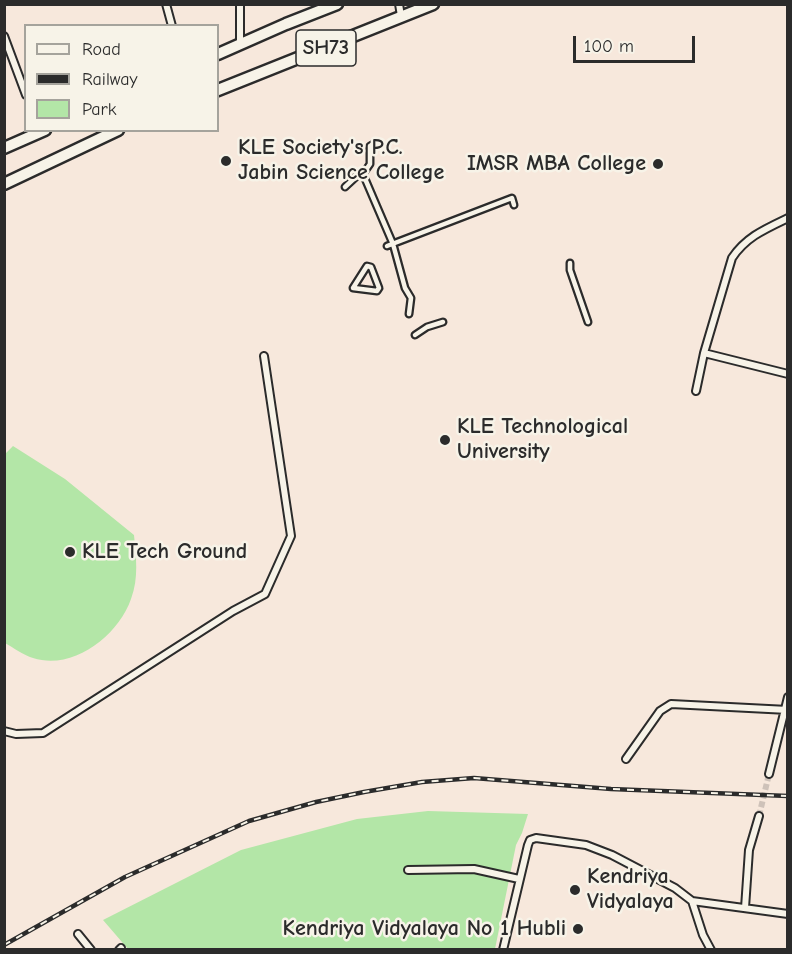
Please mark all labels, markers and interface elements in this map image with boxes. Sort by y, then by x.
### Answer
legend [24,24,219,132]
scale bar [576,24,698,62]
road number: SH73 [296,30,356,66]
text: 100 m [584,36,634,57]
text: Road [82,39,121,60]
text: Railway [82,69,138,90]
text: Park [82,99,116,120]
place label: KLE Society's P.C. Jabin Science College [238,135,444,186]
place label: IMSR MBA College [467,151,646,177]
marker: KLE Society's P.C. Jabin Science College [219,154,233,168]
marker: IMSR MBA College [651,157,665,171]
place label: KLE Technological University [457,414,628,466]
marker: KLE Technological University [438,433,452,447]
place label: KLE Tech Ground [82,539,247,565]
marker: KLE Tech Ground [63,545,77,559]
place label: Kendriya Vidyalaya [587,864,674,915]
marker: Kendriya Vidyalaya [568,883,582,897]
place label: Kendriya Vidyalaya No 1 Hubli [283,916,566,942]
marker: Kendriya Vidyalaya No 1 Hubli [571,922,585,936]

